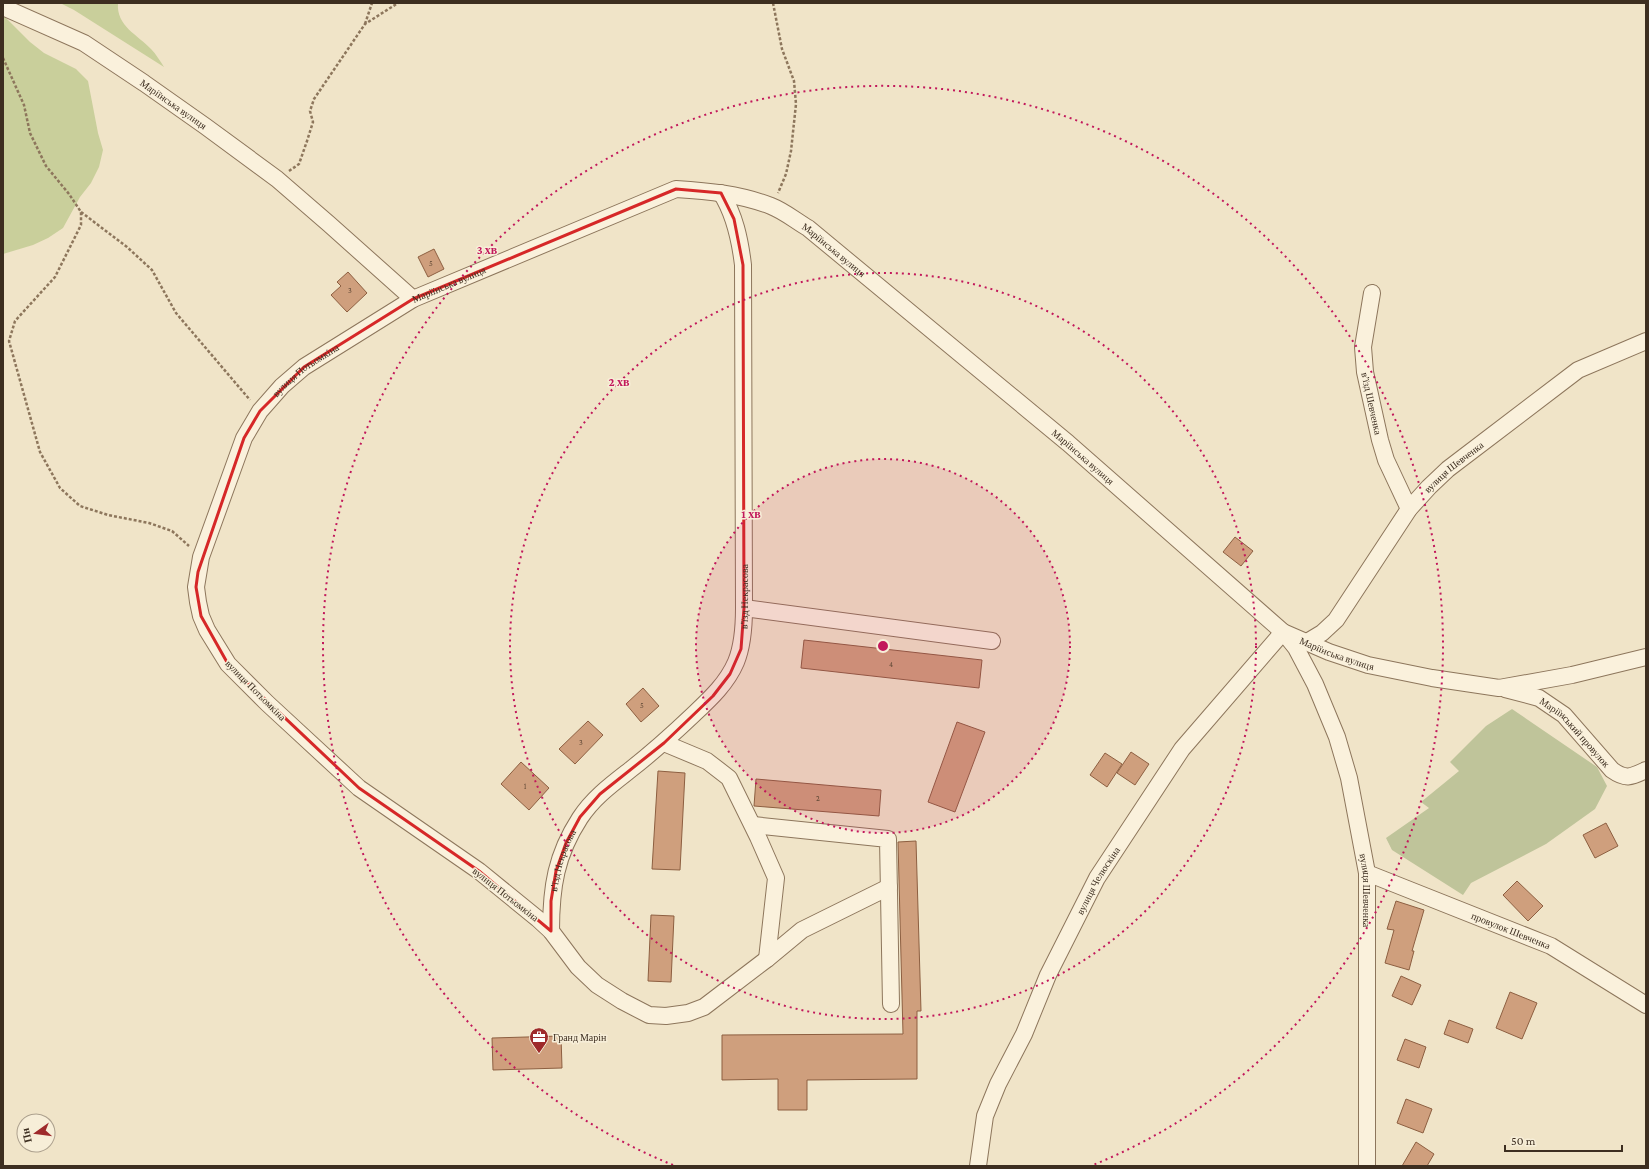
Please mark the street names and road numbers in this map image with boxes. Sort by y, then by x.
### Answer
street label: Маріїнська вулиця [138,77,209,132]
street label: Маріїнська вулиця [800,221,868,279]
street label: Маріїнська вулиця [411,264,488,305]
street label: вулиця Потьомкіна [270,341,341,399]
street label: в’їзд Шевченка [1359,371,1384,436]
street label: Маріїнська вулиця [1050,427,1116,487]
street label: вулиця Шевченка [1422,439,1486,495]
street label: в'їзд Некрасова [738,563,750,629]
street label: Маріїнська вулиця [1298,635,1375,672]
street label: вулиця Потьомкіна [223,658,288,723]
street label: Маріїнський провулок [1538,695,1612,770]
street label: в'їзд Некрасова [548,827,578,892]
street label: вулиця Челюскіна [1075,844,1122,916]
street label: вулиця Шевченка [1357,853,1372,928]
street label: вулиця Потьомкіна [471,865,541,924]
street label: провулок Шевченка [1470,910,1552,951]

